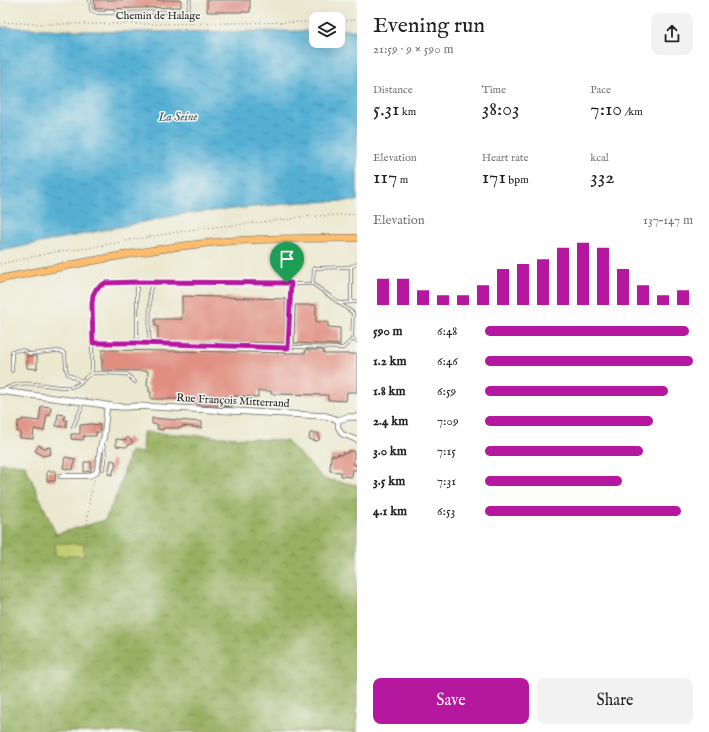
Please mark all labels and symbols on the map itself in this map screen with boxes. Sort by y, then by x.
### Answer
street label: Chemin de Halage [116,9,200,23]
water label: La Seine [157,109,198,125]
pin [270,242,304,283]
street label: Rue François Mitterrand [176,391,290,411]

